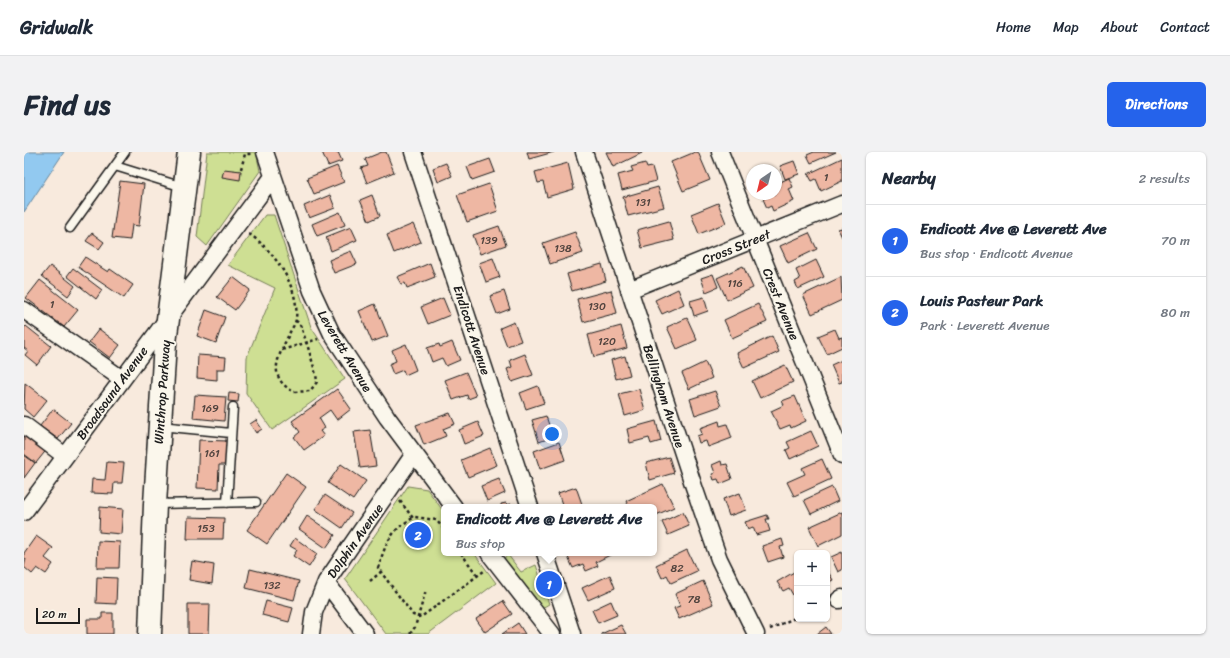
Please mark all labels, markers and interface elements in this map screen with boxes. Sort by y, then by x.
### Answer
text: Gridwalk [20,11,93,44]
text: Home [996,15,1031,40]
text: Map [1053,15,1079,40]
text: About [1101,15,1138,40]
text: Contact [1160,15,1210,40]
text: Find us [24,80,111,129]
button: Directions [1107,82,1206,127]
text: Nearby [882,163,936,193]
north arrow [746,164,782,200]
text: 2 results [1139,167,1190,190]
house number: 1 [824,168,829,187]
house number: 131 [635,193,651,212]
text: Endicott Ave @ Leverett Ave [920,216,1107,242]
street label: Cross Street [698,222,775,271]
text: 1 [892,229,898,252]
text: 70 m [1161,229,1190,252]
house number: 139 [480,231,498,250]
house number: 138 [554,239,572,258]
text: Bus stop · Endicott Avenue [920,242,1073,265]
street label: Crest Avenue [756,264,806,344]
house number: 116 [727,274,743,293]
street label: Endicott Avenue [447,282,497,378]
text: Louis Pasteur Park [920,288,1043,314]
house number: 1 [50,295,55,314]
house number: 130 [588,297,606,316]
text: 2 [891,301,899,324]
text: 80 m [1161,301,1190,324]
street label: Leverett Avenue [311,305,379,397]
text: Park · Leverett Avenue [920,314,1050,337]
house number: 120 [598,332,616,351]
street label: Winthrop Parkway [147,339,177,445]
street label: Broadsound Avenue [70,341,154,445]
street label: Bellingham Avenue [636,341,692,451]
house number: 169 [201,399,219,418]
your location [542,424,562,444]
house number: 161 [204,444,220,463]
street label: Dolphin Avenue [321,498,390,583]
popup [441,504,657,556]
text: Endicott Ave @ Leverett Ave [456,506,642,532]
house number: 153 [197,519,215,538]
pin: 2 [405,520,431,550]
text: Bus stop [456,532,505,555]
map controls [794,550,830,622]
button: + [794,550,830,586]
house number: 82 [671,559,684,578]
pin: 1 [536,569,562,599]
house number: 132 [263,576,281,595]
button: − [794,586,830,622]
house number: 78 [688,590,701,609]
text: 20 m [42,605,67,624]
scale bar [36,606,80,625]

